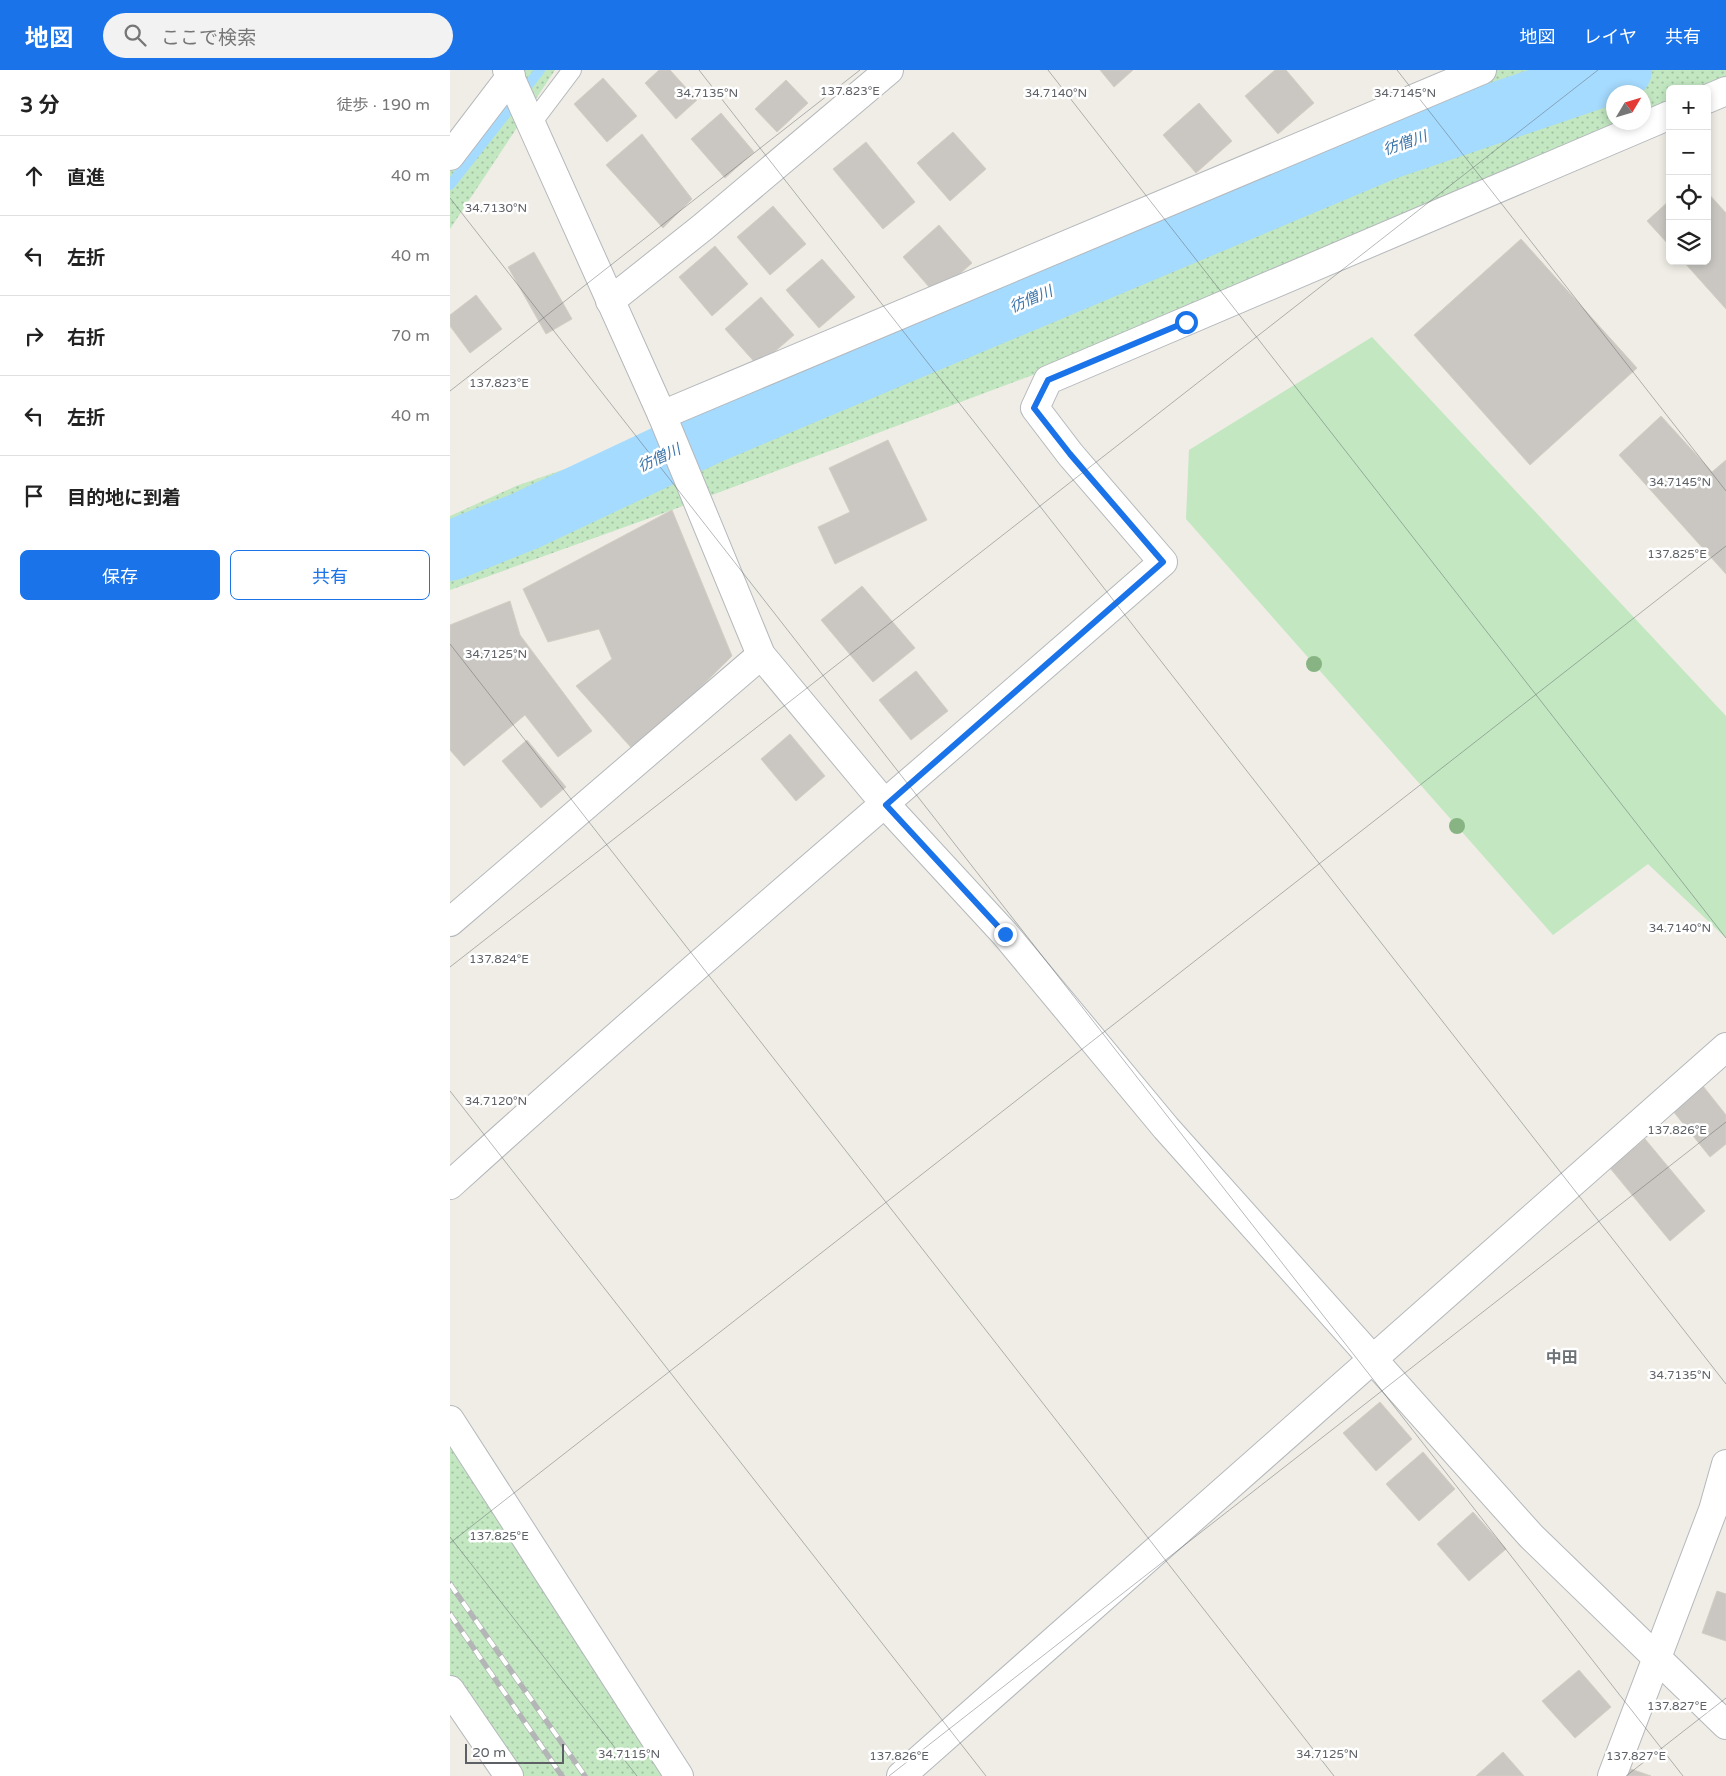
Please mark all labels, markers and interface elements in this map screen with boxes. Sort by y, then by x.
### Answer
search box [103,13,453,58]
icon: search [121,21,149,49]
text: 地図 [25,24,73,53]
text: 地図 [1520,26,1556,48]
text: レイヤ [1584,26,1637,48]
text: 共有 [1665,26,1701,48]
text: ここで検索 [161,27,256,49]
text: 137.823°E [820,84,880,98]
north arrow [1606,85,1651,130]
map controls [1666,85,1711,265]
button: + [1666,85,1711,130]
text: 34.7135°N [676,86,738,100]
text: 34.7140°N [1025,86,1087,100]
text: 34.7145°N [1374,86,1436,100]
text: 3 分 [20,93,60,118]
text: 徒歩 · 190 m [337,95,430,115]
water label: 彷僧川 [1381,127,1431,159]
button: − [1666,130,1711,175]
icon: ahead [20,162,48,190]
text: 40 m [391,166,430,186]
text: 直進 [67,167,105,189]
button: locate [1666,175,1711,220]
text: 34.7130°N [465,201,527,215]
button: layers [1666,220,1711,265]
icon: left [20,242,48,270]
text: 40 m [391,246,430,266]
text: 左折 [67,247,105,269]
water label: 彷僧川 [1007,281,1057,316]
route start [1175,311,1198,334]
icon: right [20,322,48,350]
text: 70 m [391,326,430,346]
text: 右折 [67,327,105,349]
text: 137.823°E [469,376,529,390]
icon: left [20,402,48,430]
text: 40 m [391,406,430,426]
text: 左折 [67,407,105,429]
water label: 彷僧川 [635,439,685,476]
text: 34.7145°N [1649,475,1711,489]
icon: arrive [20,482,48,510]
text: 目的地に到着 [67,487,181,509]
text: 137.825°E [1647,547,1707,561]
button: 保存 [20,550,220,600]
button: 共有 [230,550,430,600]
text: 34.7125°N [465,647,527,661]
text: 34.7140°N [1649,921,1711,935]
route end [994,923,1017,946]
text: 137.824°E [469,952,529,966]
text: 34.7120°N [465,1094,527,1108]
text: 137.826°E [1647,1123,1707,1137]
district label: 中田 [1546,1348,1578,1368]
text: 34.7135°N [1649,1368,1711,1382]
text: 137.825°E [469,1529,529,1543]
text: 137.827°E [1647,1699,1707,1713]
scale bar [465,1741,564,1764]
text: 20 m [472,1744,506,1761]
text: 34.7115°N [598,1747,660,1761]
text: 34.7125°N [1296,1747,1358,1761]
text: 137.826°E [869,1749,929,1763]
text: 137.827°E [1606,1749,1666,1763]

